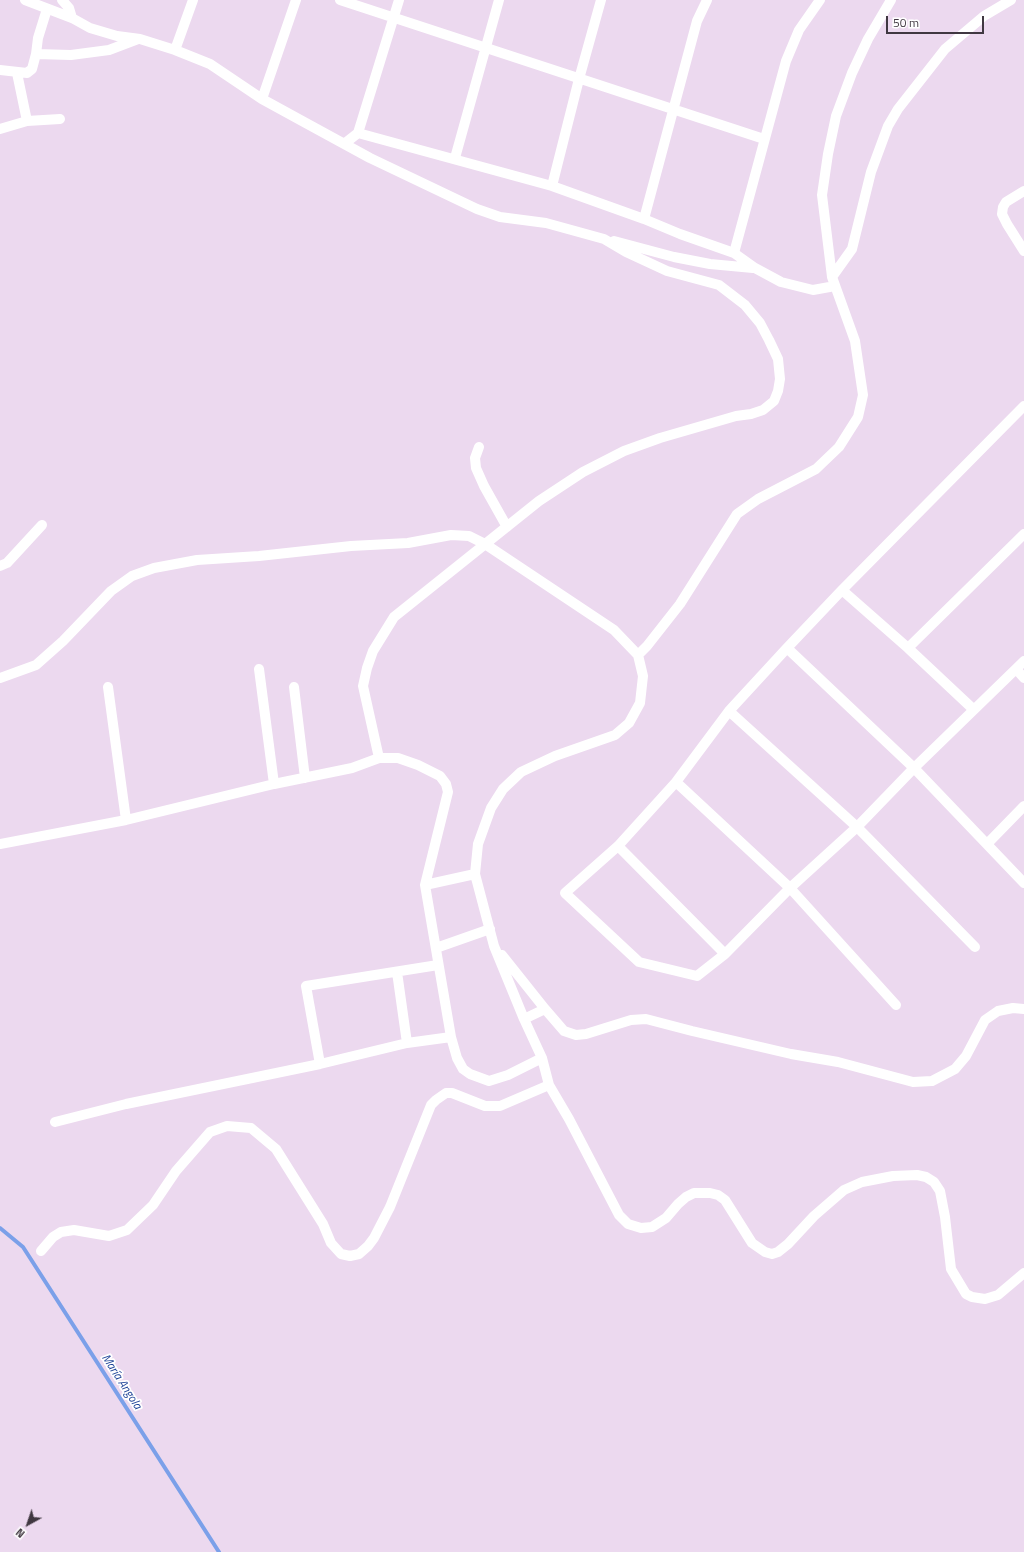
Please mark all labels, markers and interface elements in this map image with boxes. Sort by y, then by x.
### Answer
scale bar [888,8,986,34]
text: 50 m [893,13,919,32]
water label: María Angola [98,1352,144,1412]
north arrow [8,1504,48,1544]
text: N [12,1525,28,1542]

